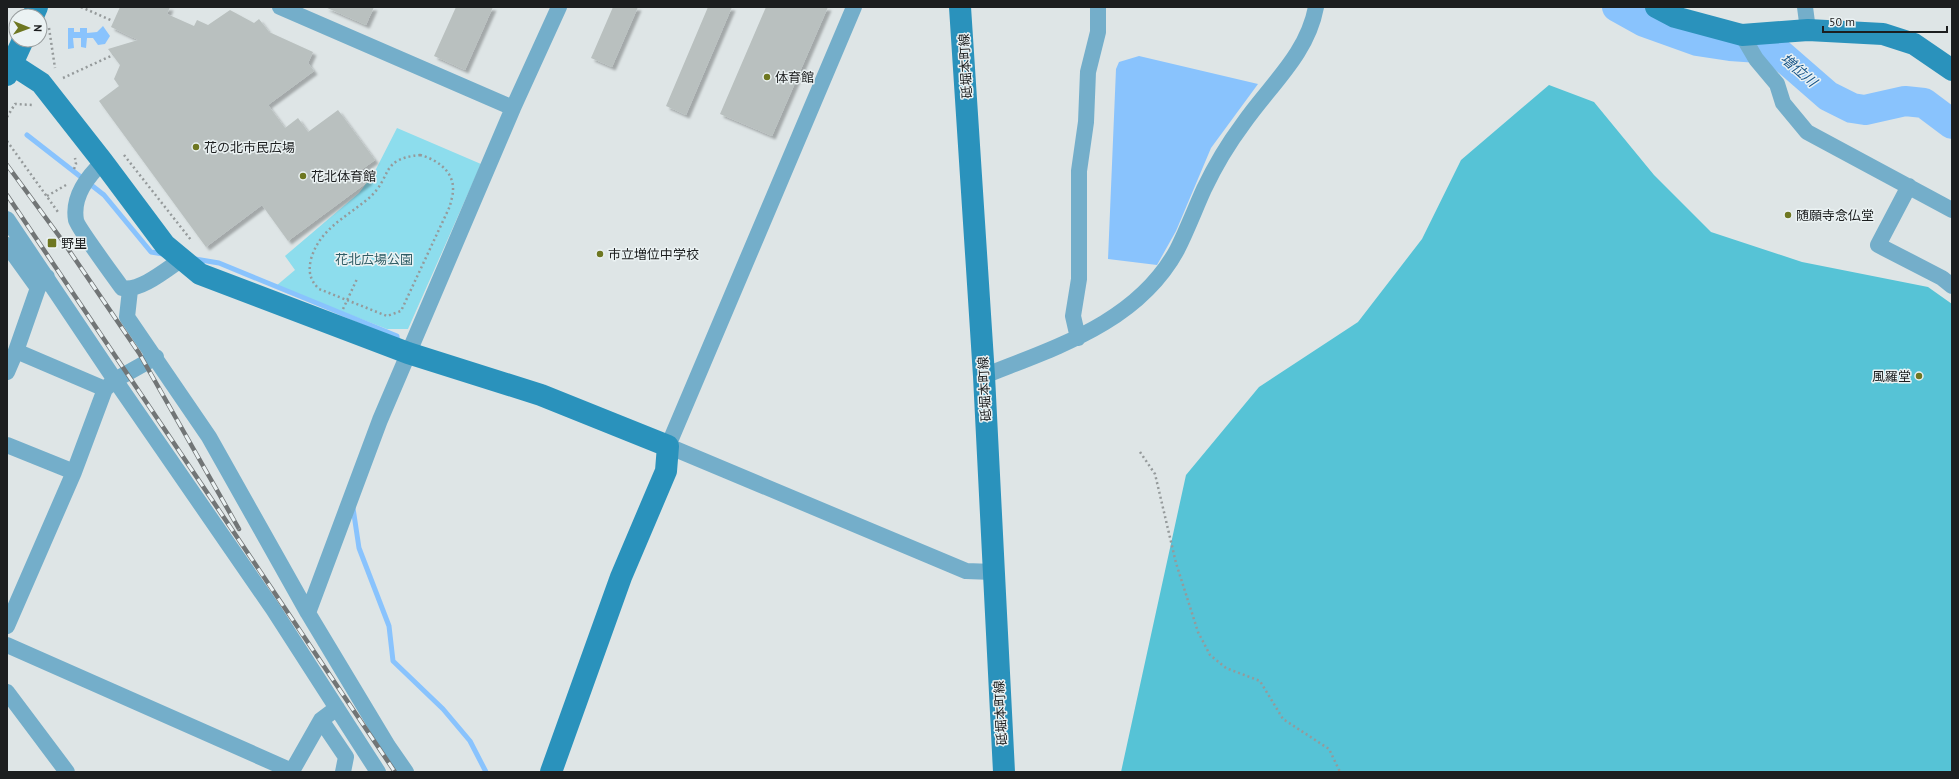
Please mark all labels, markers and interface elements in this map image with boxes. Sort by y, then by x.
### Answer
north arrow [8,8,48,48]
scale bar [1823,8,1947,34]
text: 50 m [1829,14,1855,29]
text: N [31,24,45,32]
street label: 砥堀本町線 [955,33,976,99]
water label: 増位川 [1777,49,1822,92]
place label: 体育館 [775,69,814,86]
marker: 体育館 [762,72,772,82]
place label: 花の北市民広場 [204,139,295,156]
marker: 花の北市民広場 [191,142,201,152]
place label: 花北体育館 [311,168,376,185]
marker: 花北体育館 [298,171,308,181]
place label: 随願寺念仏堂 [1796,207,1874,224]
marker: 随願寺念仏堂 [1783,210,1793,220]
place label: 野里 [61,235,87,252]
marker: 野里 [46,237,58,249]
place label: 市立増位中学校 [608,246,699,263]
marker: 市立増位中学校 [595,249,605,259]
park label: 花北広場公園 [335,251,413,268]
street label: 砥堀本町線 [974,356,995,422]
place label: 風羅堂 [1872,368,1911,385]
marker: 風羅堂 [1914,371,1924,381]
street label: 砥堀本町線 [990,680,1011,746]

